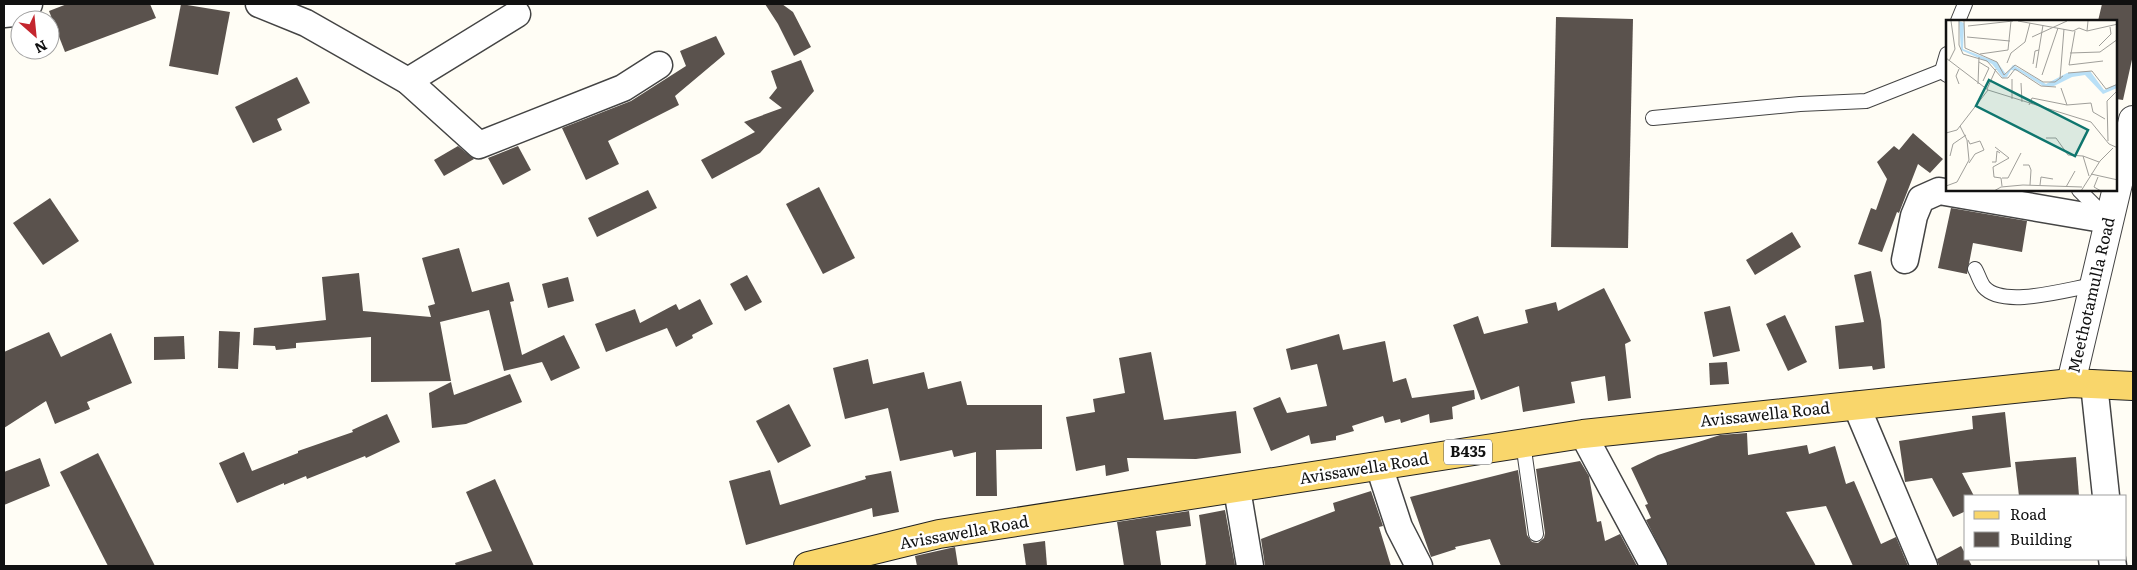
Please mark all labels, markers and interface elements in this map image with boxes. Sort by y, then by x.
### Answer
north arrow [10,10,60,60]
inset map [1946,20,2117,191]
text: N [31,36,51,59]
street label: Meethotamulla Road [2060,214,2120,375]
street label: Avissawella Road [1699,394,1831,432]
road number: B435 [1444,440,1492,464]
street label: Avissawella Road [1297,445,1430,489]
legend [1964,495,2127,560]
text: Road [2010,502,2046,525]
street label: Avissawella Road [897,508,1030,554]
text: Building [2010,527,2072,550]

